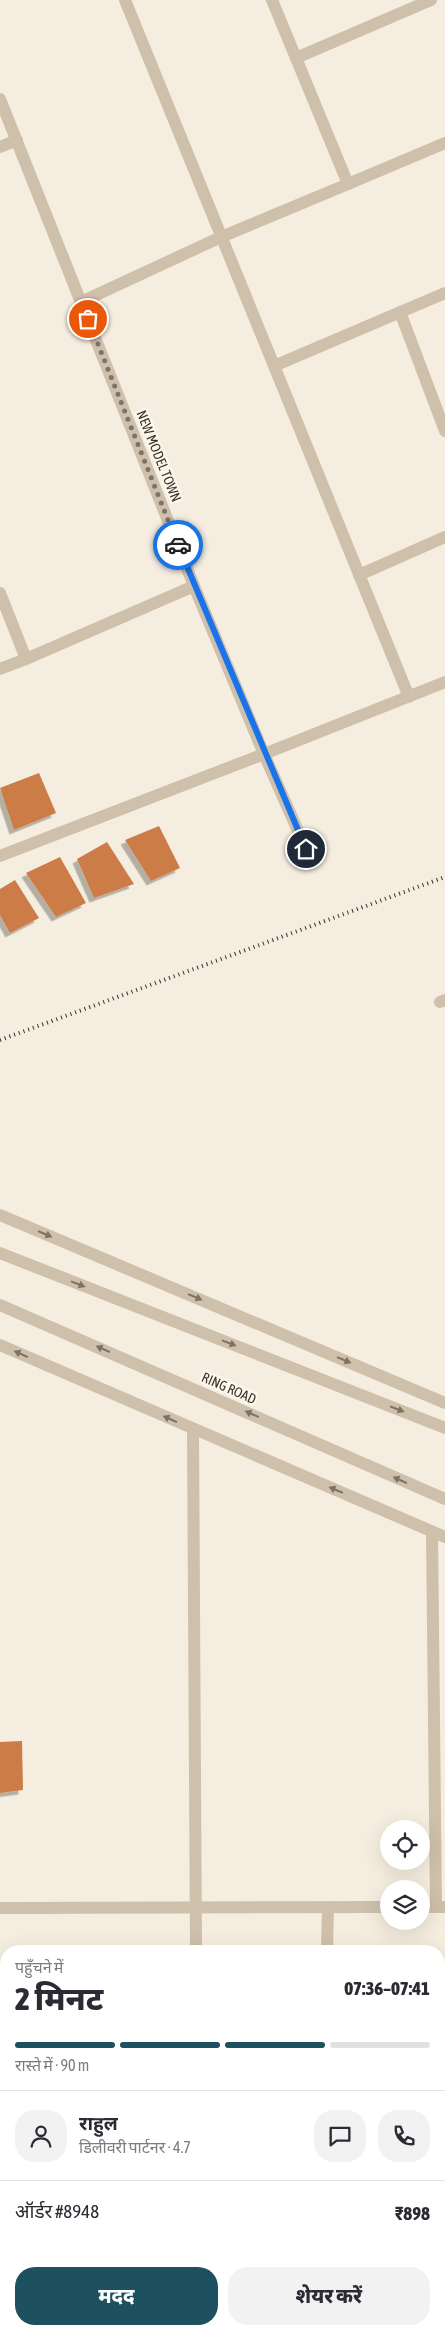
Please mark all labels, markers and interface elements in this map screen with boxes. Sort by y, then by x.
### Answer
pin [67,298,109,340]
icon: bag [74,305,102,333]
street label: NEW MODEL TOWN [133,408,185,504]
courier [153,520,203,570]
icon: car [164,531,192,559]
pin [285,828,327,870]
icon: home [292,835,320,863]
one-way arrow [38,1230,53,1238]
one-way arrow [71,1280,86,1288]
one-way arrow [188,1294,202,1302]
one-way arrow [222,1339,237,1347]
one-way arrow [96,1344,110,1352]
one-way arrow [14,1350,28,1358]
one-way arrow [337,1357,351,1365]
street label: RING ROAD [199,1369,259,1407]
one-way arrow [390,1405,405,1413]
one-way arrow [245,1410,259,1418]
one-way arrow [163,1415,177,1423]
one-way arrow [393,1475,407,1483]
one-way arrow [329,1486,343,1494]
map controls [380,1820,430,1930]
button: locate [380,1820,430,1870]
button: layers [380,1880,430,1930]
text: पहुँचने में [15,1958,63,1976]
text: 07:36–07:41 [344,1977,430,1999]
text: 2 मिनट [15,1980,103,2017]
text: रास्ते में · 90 m [15,2056,89,2074]
button: person [15,2110,67,2162]
button: chat [314,2110,366,2162]
button: phone [378,2110,430,2162]
text: राहुल [79,2112,118,2134]
text: डिलीवरी पार्टनर · 4.7 [79,2138,191,2156]
text: ऑर्डर #8948 [15,2200,99,2222]
text: ₹898 [395,2202,430,2224]
button: मदद [15,2267,218,2325]
button: शेयर करें [228,2267,430,2325]

